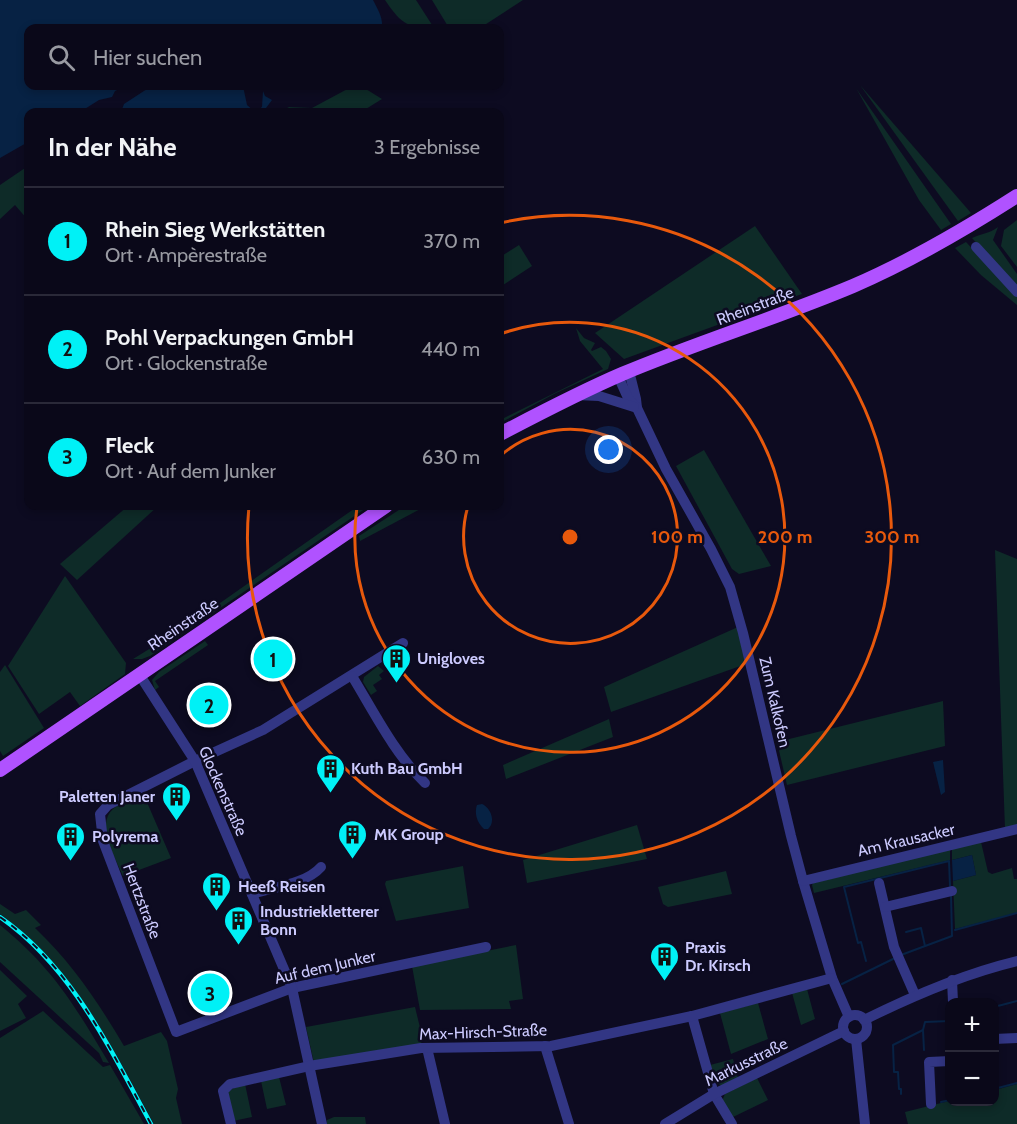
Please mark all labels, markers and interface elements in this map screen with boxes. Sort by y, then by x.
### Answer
search box [24,24,504,90]
icon: search [45,41,78,74]
text: Hier suchen [93,44,202,71]
text: In der Nähe [48,131,177,163]
text: 3 Ergebnisse [374,135,480,159]
text: Rhein Sieg Werkstätten [105,216,326,243]
text: 1 [64,229,71,253]
text: 370 m [423,229,480,253]
text: Ort · Ampèrestraße [105,243,267,267]
street label: Rheinstraße [714,283,796,329]
text: Pohl Verpackungen GmbH [105,324,354,351]
text: 2 [62,337,73,361]
text: 440 m [421,337,480,361]
text: Ort · Glockenstraße [105,351,268,375]
text: Fleck [105,432,154,459]
your location [594,435,623,464]
text: 3 [62,445,73,469]
text: 630 m [422,445,480,469]
text: Ort · Auf dem Junker [105,459,276,483]
text: 100 m [651,526,703,548]
text: 200 m [758,526,812,548]
text: 300 m [865,526,919,548]
centre of rings [560,527,580,547]
street label: Rheinstraße [144,594,222,654]
pin: 1 [254,636,292,682]
building icon: Unigloves [380,642,412,684]
place label: Unigloves [417,649,485,668]
street label: Zum Kalkofen [755,655,795,749]
pin: 2 [190,682,228,728]
street label: Glockenstraße [195,743,251,839]
building icon: Kuth Bau GmbH [314,752,346,794]
place label: Kuth Bau GmbH [351,759,463,778]
building icon: Paletten Janer [160,780,192,822]
place label: Paletten Janer [59,787,156,806]
building icon: MK Group [337,818,369,860]
street label: Am Krausacker [856,819,957,860]
building icon: Polyrema [55,820,87,862]
place label: MK Group [374,825,444,844]
place label: Polyrema [92,827,158,846]
street label: Hertzstraße [119,861,165,941]
building icon: Heeß Reisen [201,870,233,912]
place label: Heeß Reisen [238,877,325,896]
place label: Industriekletterer Bonn [260,902,380,939]
building icon: Industriekletterer Bonn [223,904,255,946]
place label: Praxis Dr. Kirsch [685,938,751,975]
building icon: Praxis Dr. Kirsch [648,940,680,982]
street label: Auf dem Junker [273,946,378,988]
pin: 3 [190,970,230,1016]
map controls [945,998,999,1106]
button: + [945,998,999,1052]
street label: Max-Hirsch-Straße [419,1020,547,1044]
street label: Markusstraße [701,1034,791,1090]
button: − [945,1052,999,1106]

